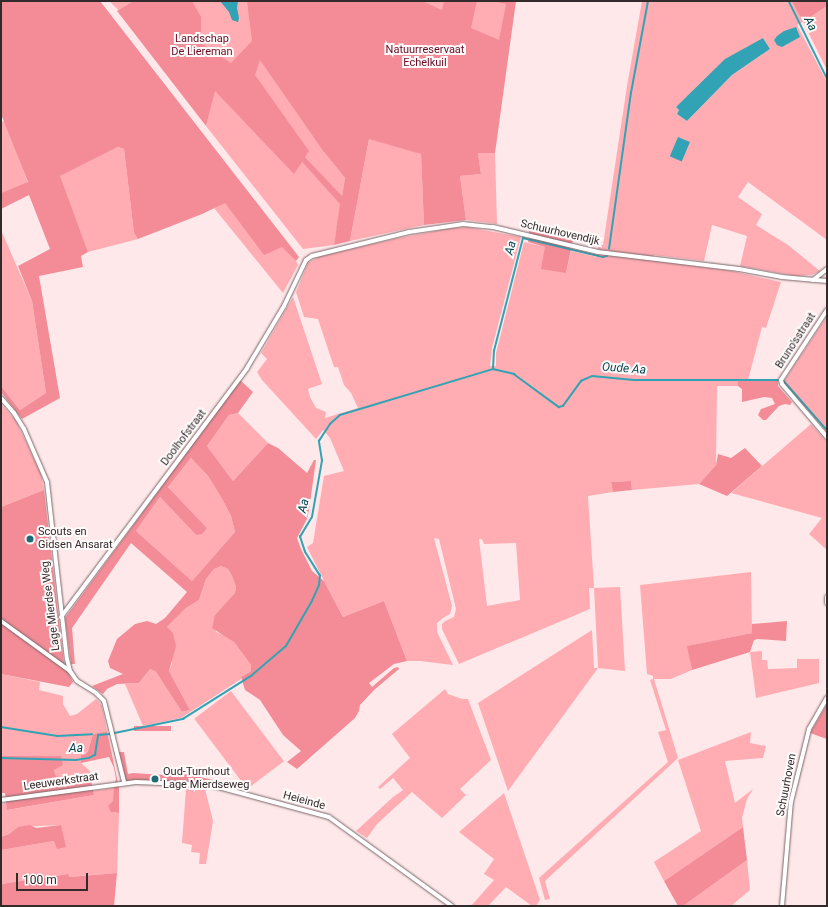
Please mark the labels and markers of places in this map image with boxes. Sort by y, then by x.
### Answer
place label: Scouts en Gidsen Ansarat [38,526,113,552]
marker: Scouts en Gidsen Ansarat [25,534,35,544]
place label: Oud-Turnhout Lage Mierdseweg [163,766,249,792]
marker: Oud-Turnhout Lage Mierdseweg [150,774,160,784]

